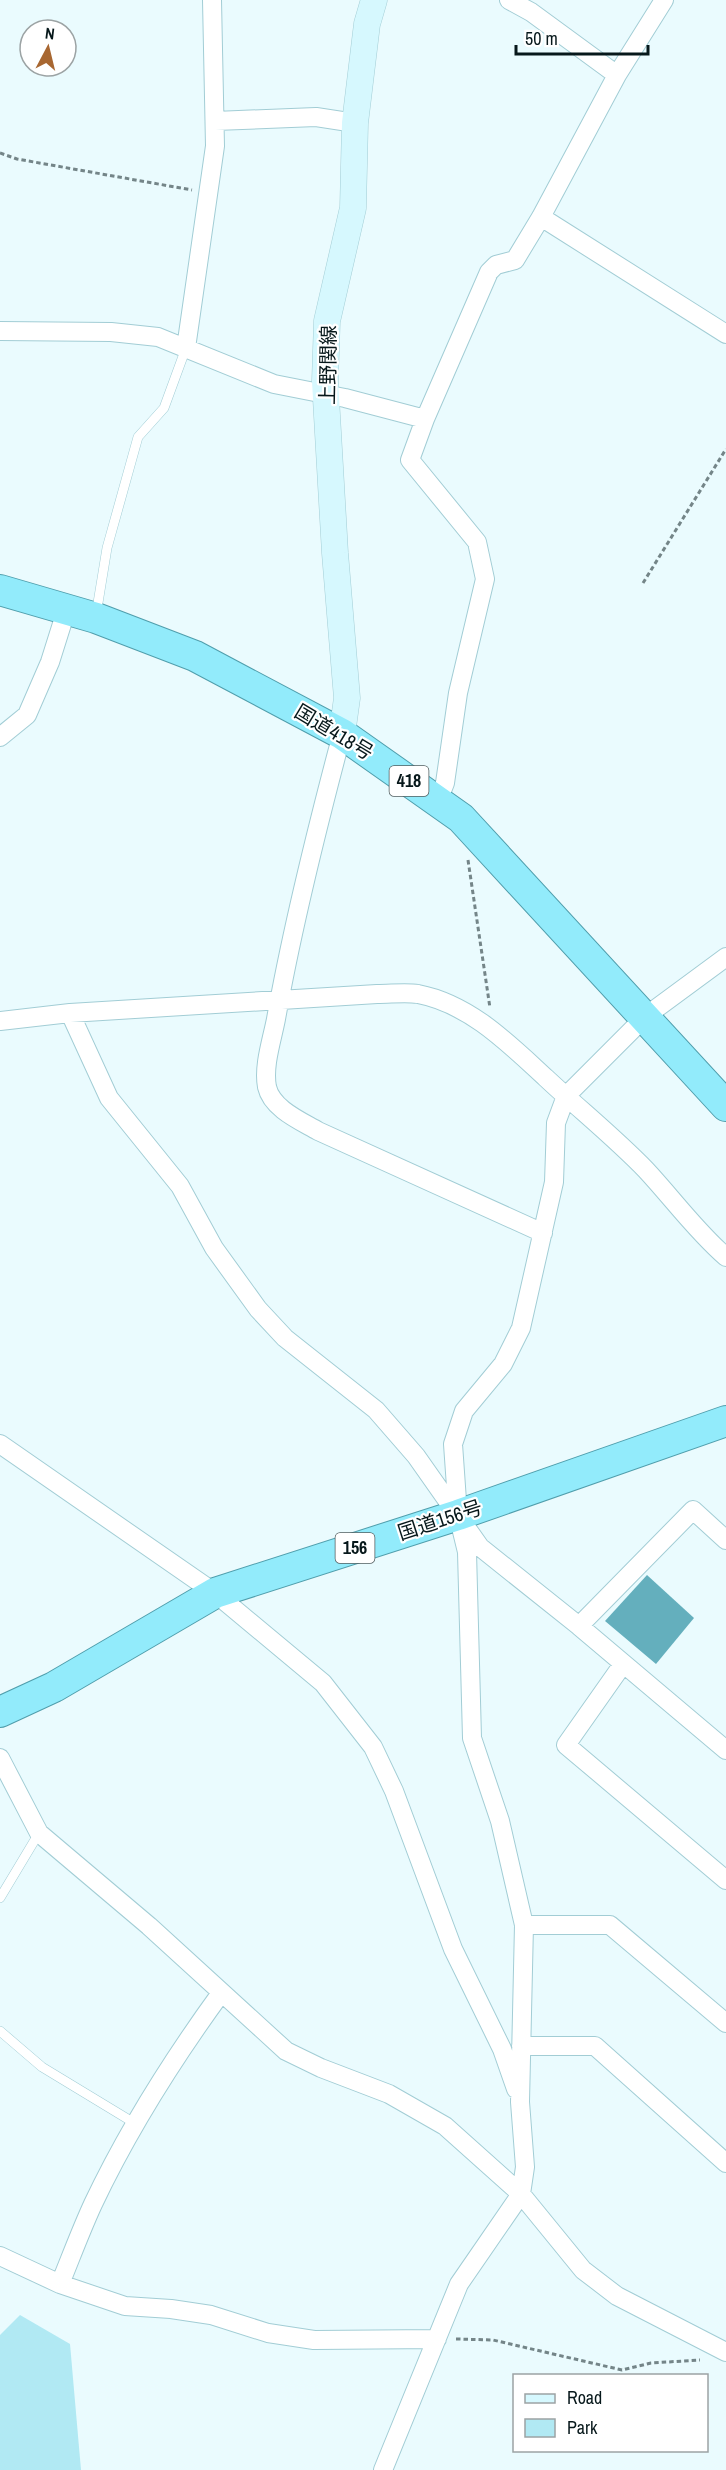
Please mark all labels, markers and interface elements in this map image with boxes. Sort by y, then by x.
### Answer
north arrow [18,18,78,78]
scale bar [516,18,648,56]
text: N [44,22,56,45]
text: 50 m [525,26,558,51]
street label: 上野関線 [313,325,342,405]
street label: 国道418号 [290,697,379,766]
road number: 418 [390,766,428,796]
street label: 国道156号 [394,1493,486,1546]
road number: 156 [336,1533,374,1563]
legend [513,2374,708,2452]
text: Road [567,2385,602,2410]
text: Park [567,2415,598,2440]

